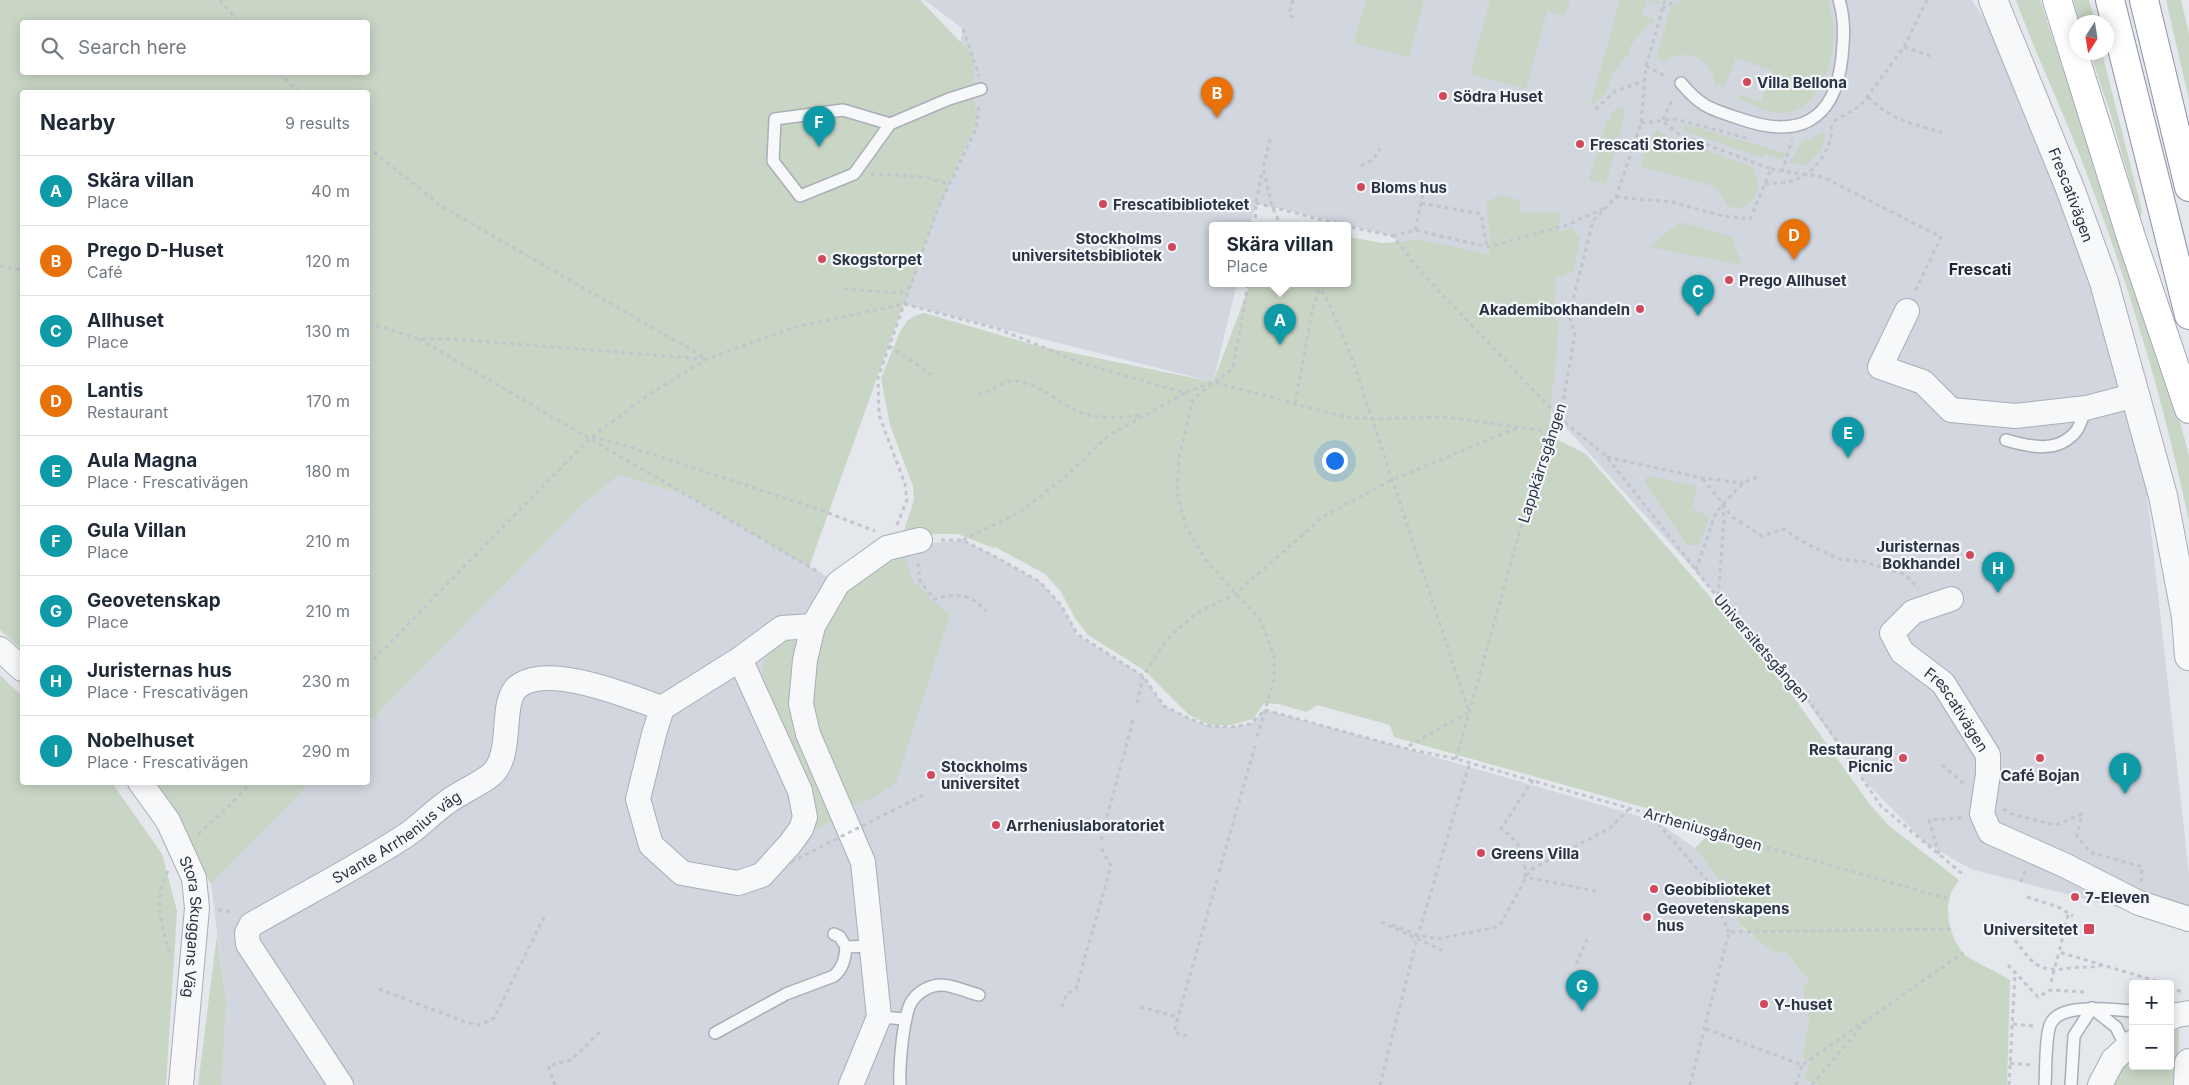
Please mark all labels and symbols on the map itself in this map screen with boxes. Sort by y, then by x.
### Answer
north arrow [2069,15,2114,60]
place label: Villa Bellona [1757,73,1847,92]
marker: Villa Bellona [1741,76,1753,88]
pin: B [1201,77,1233,118]
place label: Södra Huset [1453,87,1544,106]
marker: Södra Huset [1437,90,1449,102]
pin: F [803,106,835,147]
place label: Frescati Stories [1590,135,1704,154]
marker: Frescati Stories [1574,138,1586,150]
street label: Frescativägen [2045,145,2098,245]
place label: Bloms hus [1371,178,1447,197]
marker: Bloms hus [1355,181,1367,193]
place label: Frescatibiblioteket [1113,195,1250,214]
marker: Frescatibiblioteket [1097,198,1109,210]
pin: D [1778,219,1810,260]
place label: Stockholms universitetsbibliotek [1012,229,1162,265]
marker: Stockholms universitetsbibliotek [1166,241,1178,253]
place label: Skogstorpet [832,250,922,269]
marker: Skogstorpet [816,253,828,265]
district label: Frescati [1949,259,2011,279]
place label: Prego Allhuset [1739,271,1847,290]
marker: Prego Allhuset [1723,274,1735,286]
pin: C [1682,275,1714,316]
place label: Akademibokhandeln [1479,300,1630,319]
marker: Akademibokhandeln [1634,303,1646,315]
pin: A [1264,304,1296,345]
street label: Lappkärrsgången [1514,401,1570,525]
pin: E [1832,417,1864,458]
your location [1322,448,1348,474]
place label: Juristernas Bokhandel [1876,537,1960,573]
marker: Juristernas Bokhandel [1964,549,1976,561]
pin: H [1982,552,2014,593]
street label: Universitetsgången [1710,590,1814,706]
street label: Frescativägen [1921,663,1993,755]
place label: Restaurang Picnic [1809,740,1893,776]
marker: Restaurang Picnic [1897,752,1909,764]
marker: Café Bojan [2034,752,2046,764]
pin: I [2109,753,2141,794]
place label: Stockholms universitet [941,757,1028,793]
place label: Café Bojan [2000,766,2080,785]
marker: Stockholms universitet [925,769,937,781]
street label: Svante Arrhenius väg [328,786,464,887]
street label: Arrheniusgången [1642,803,1764,855]
place label: Arrheniuslaboratoriet [1006,816,1165,835]
marker: Arrheniuslaboratoriet [990,819,1002,831]
place label: Greens Villa [1491,844,1579,863]
marker: Greens Villa [1475,847,1487,859]
street label: Stora Skuggans Väg [176,853,207,999]
place label: Geobiblioteket [1664,880,1771,899]
marker: Geobiblioteket [1648,883,1660,895]
place label: 7-Eleven [2085,888,2150,907]
marker: 7-Eleven [2069,891,2081,903]
place label: Geovetenskapens hus [1657,899,1789,935]
marker: Geovetenskapens hus [1641,911,1653,923]
place label: Universitetet [1983,920,2078,939]
marker: Universitetet [2082,922,2096,936]
pin: G [1566,970,1598,1011]
place label: Y-huset [1774,995,1833,1014]
marker: Y-huset [1758,998,1770,1010]

